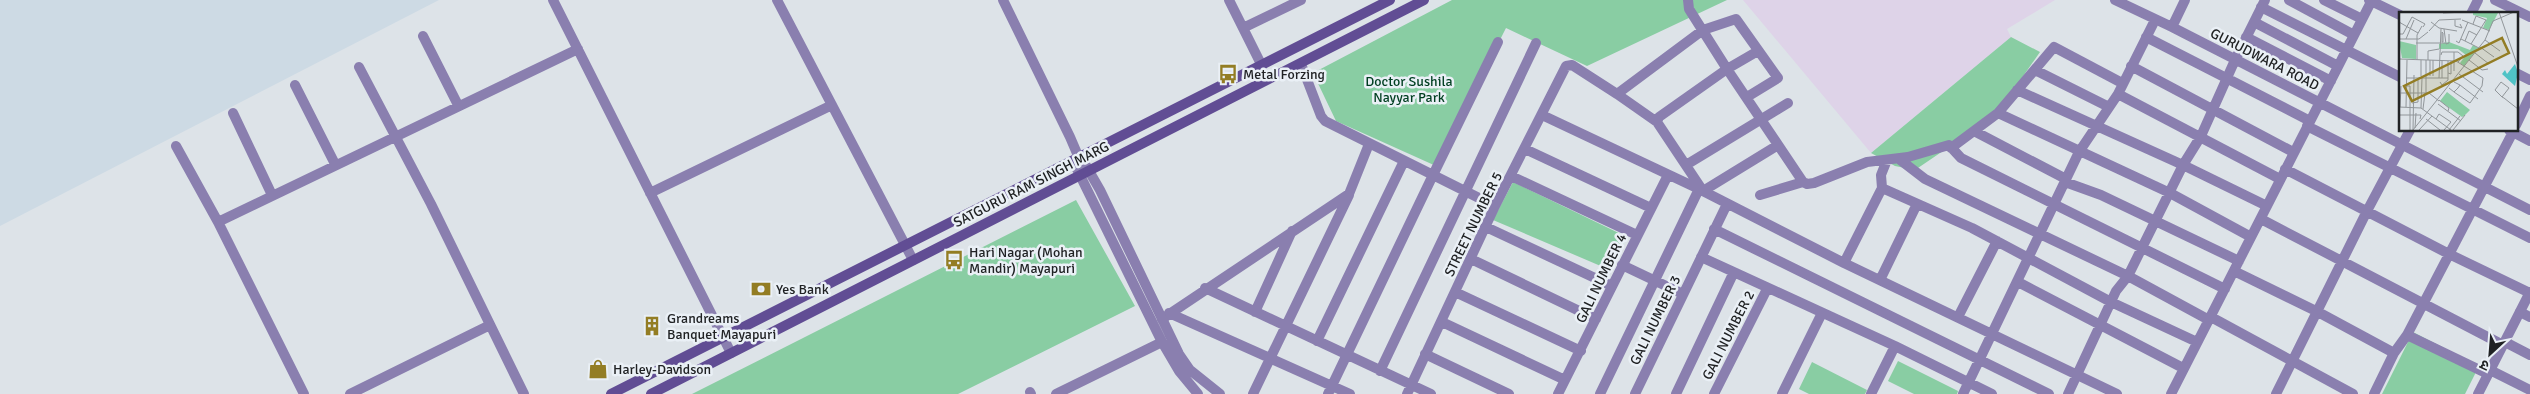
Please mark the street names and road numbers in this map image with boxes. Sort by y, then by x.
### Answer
street label: GURUDWARA ROAD [2207,25,2322,94]
street label: SATGURU RAM SINGH MARG [951,138,1112,231]
street label: STREET NUMBER 5 [1441,169,1506,279]
street label: GALI NUMBER 4 [1572,230,1631,326]
street label: GALI NUMBER 3 [1626,273,1684,368]
street label: GALI NUMBER 2 [1699,288,1758,383]

